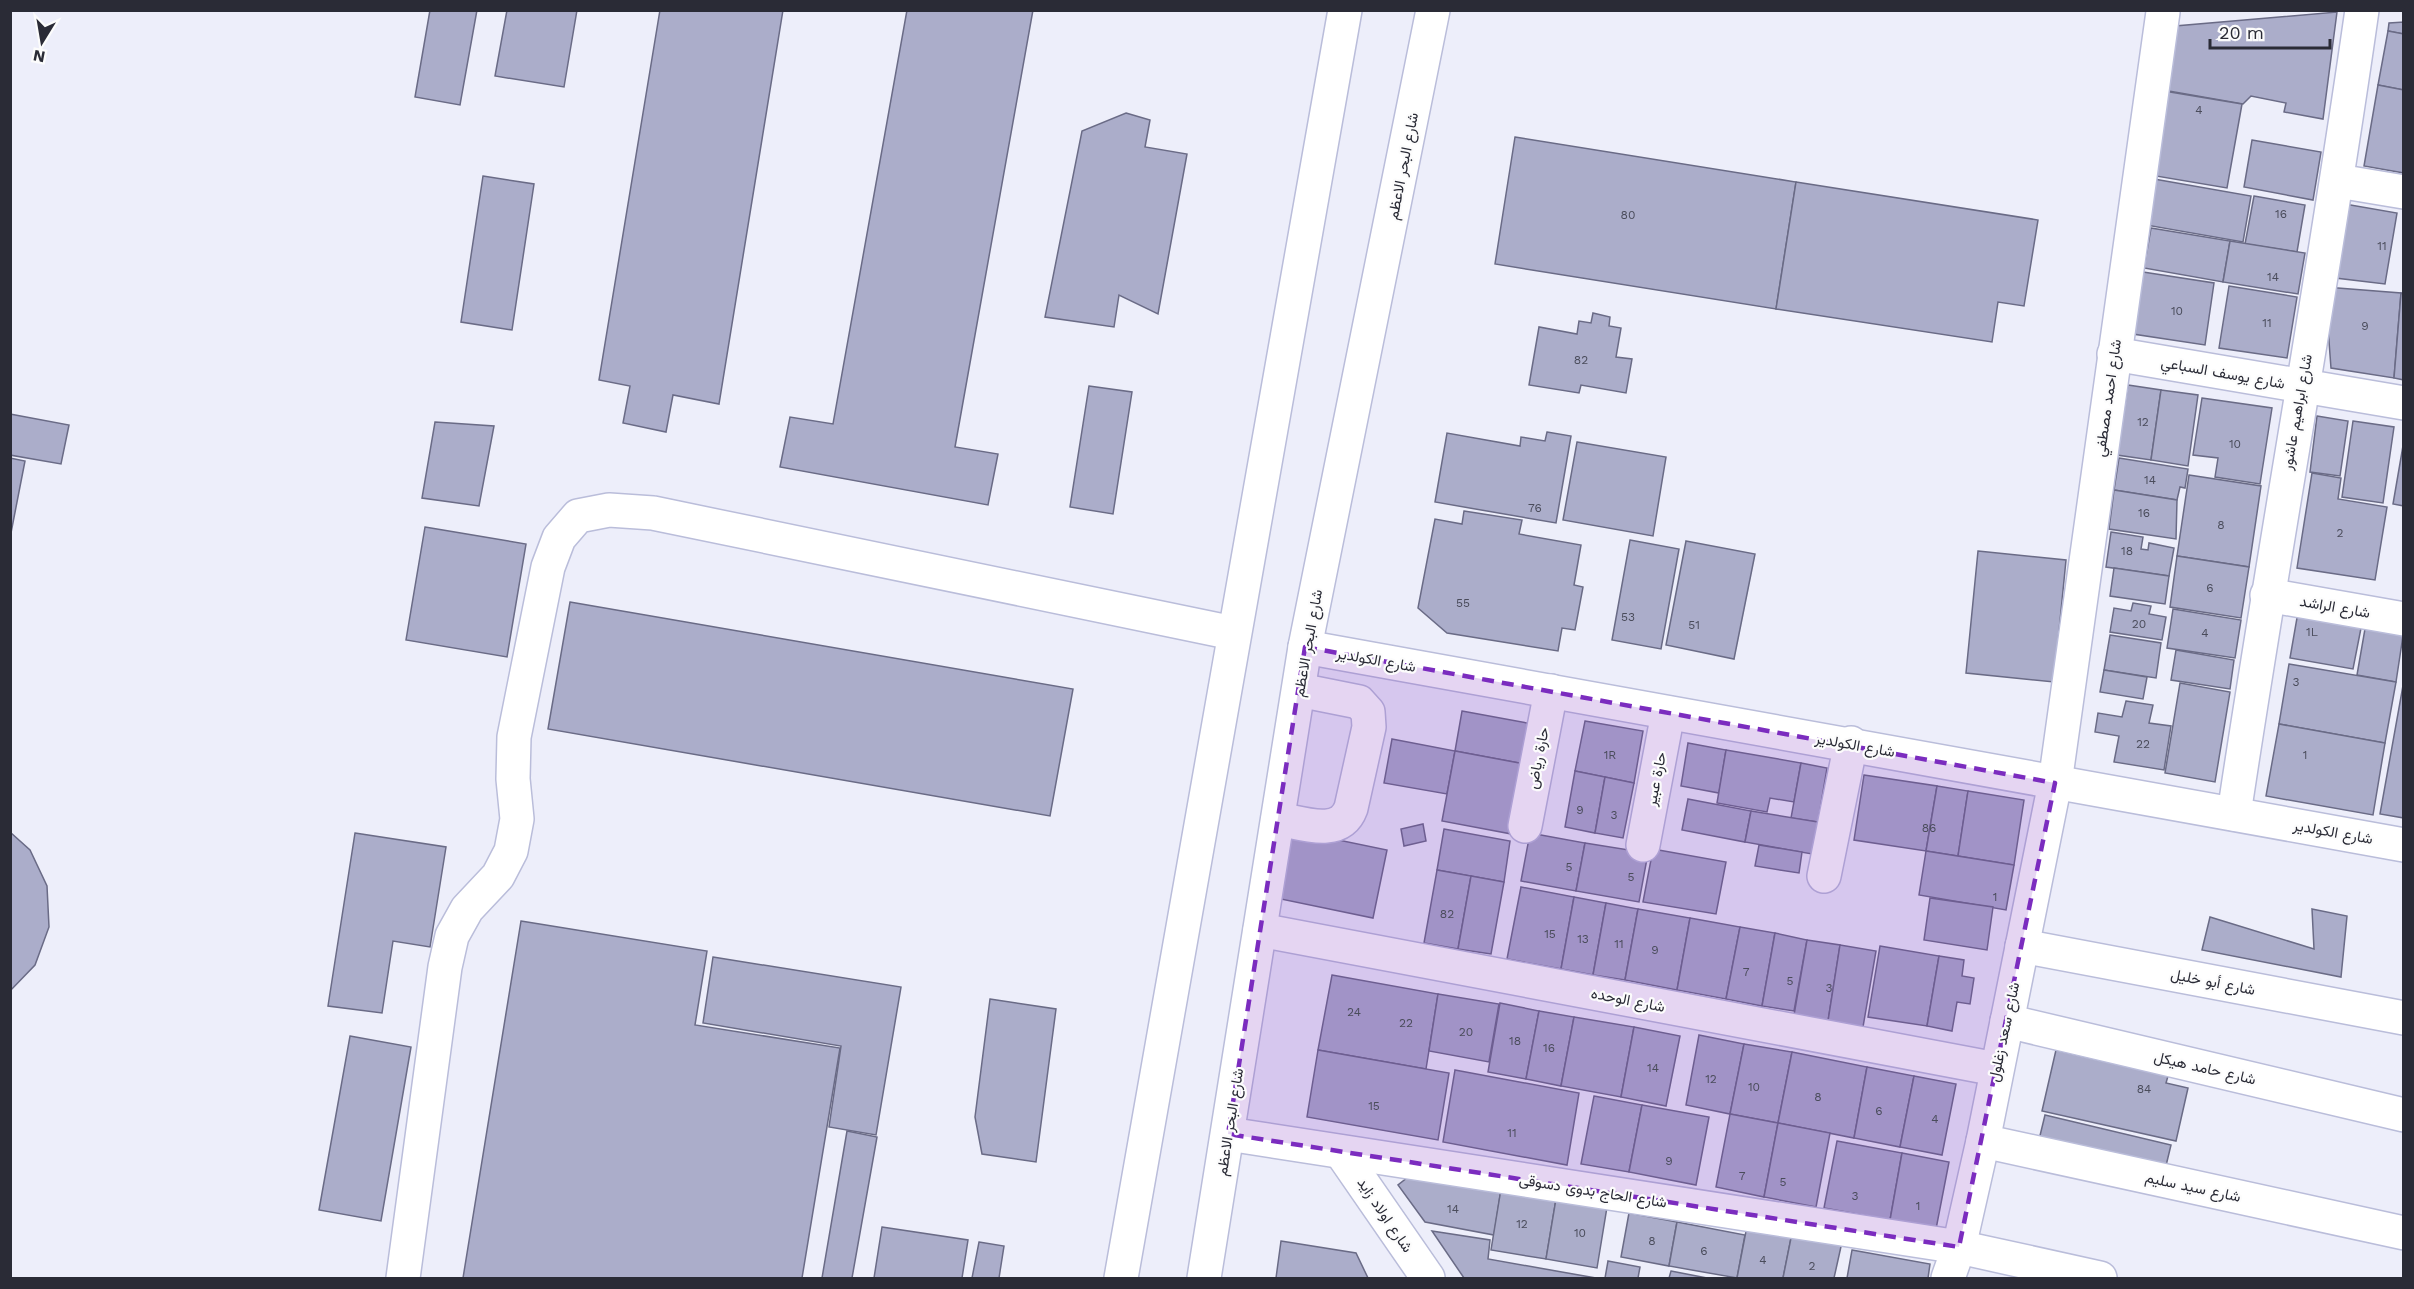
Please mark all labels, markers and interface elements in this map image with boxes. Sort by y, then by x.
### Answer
north arrow [12,12,72,72]
scale bar [2210,12,2330,50]
text: 20 m [2219,22,2264,43]
text: N [32,46,47,67]
house number: 4 [2195,103,2203,117]
street label: شارع البحر الاعظم [1384,111,1424,222]
house number: 16 [2275,207,2287,221]
house number: 80 [1621,208,1635,222]
house number: 11 [2377,239,2387,253]
house number: 14 [2267,270,2279,284]
house number: 10 [2171,304,2183,318]
house number: 11 [2262,316,2272,330]
house number: 9 [2361,319,2369,333]
street label: شارع احمد مصطفي [2091,338,2129,459]
house number: 82 [1574,353,1588,367]
street label: شارع يوسف السباعي [2159,353,2287,397]
street label: شارع ابراهيم عاشور [2278,353,2318,473]
house number: 12 [2137,415,2149,429]
house number: 10 [2229,437,2241,451]
house number: 14 [2144,473,2156,487]
house number: 76 [1528,501,1542,515]
house number: 16 [2138,506,2150,520]
house number: 8 [2217,518,2225,532]
house number: 2 [2337,526,2344,540]
house number: 18 [2121,544,2133,558]
house number: 6 [2206,581,2214,595]
street label: شارع البحر الاعظم [1290,588,1328,699]
street label: شارع الراشد [2298,592,2372,624]
house number: 55 [1456,596,1470,610]
house number: 53 [1621,610,1635,624]
house number: 20 [2132,617,2146,631]
house number: 51 [1688,618,1700,632]
house number: 1L [2306,625,2318,639]
house number: 4 [2201,626,2209,640]
street label: شارع الكولدير [1333,644,1417,678]
house number: 3 [2293,675,2300,689]
street label: حارة رياض [1523,726,1554,791]
street label: شارع الكولدير [1812,729,1896,763]
house number: 22 [2136,737,2150,751]
house number: 1R [1604,748,1616,762]
house number: 1 [2303,748,2307,762]
street label: حارة عبير [1642,750,1670,809]
house number: 9 [1576,803,1584,817]
house number: 3 [1611,808,1618,822]
street label: شارع الكولدير [2290,816,2374,850]
house number: 86 [1922,821,1936,835]
house number: 5 [1566,860,1573,874]
house number: 5 [1628,870,1635,884]
house number: 1 [1993,890,1997,904]
house number: 82 [1440,907,1454,921]
house number: 15 [1544,927,1556,941]
house number: 13 [1577,932,1589,946]
house number: 11 [1614,937,1624,951]
house number: 9 [1651,943,1659,957]
house number: 7 [1743,965,1750,979]
street label: شارع أبو خليل [2169,965,2257,1001]
house number: 5 [1787,974,1794,988]
street label: شارع سعد زغلول [1985,980,2025,1084]
house number: 3 [1826,981,1833,995]
street label: شارع الوحده [1589,984,1667,1018]
house number: 24 [1347,1005,1361,1019]
house number: 22 [1399,1016,1413,1030]
house number: 20 [1459,1025,1473,1039]
house number: 18 [1509,1034,1521,1048]
house number: 16 [1543,1041,1555,1055]
street label: شارع حامد هيكل [2152,1048,2258,1090]
house number: 14 [1647,1061,1659,1075]
street label: شارع البحر الاعظم [1213,1067,1249,1177]
house number: 12 [1705,1072,1717,1086]
house number: 10 [1748,1080,1760,1094]
house number: 84 [2137,1082,2151,1096]
house number: 8 [1814,1090,1822,1104]
house number: 15 [1368,1099,1380,1113]
house number: 6 [1875,1104,1883,1118]
house number: 4 [1931,1112,1939,1126]
house number: 11 [1507,1126,1517,1140]
house number: 9 [1665,1154,1673,1168]
street label: شارع سيد سليم [2143,1168,2243,1208]
house number: 7 [1739,1169,1746,1183]
street label: شارع الحاج بدوى دسوقى [1517,1170,1668,1214]
street label: شارع اولاد زايد [1352,1174,1417,1257]
house number: 5 [1780,1175,1787,1189]
house number: 3 [1852,1189,1859,1203]
house number: 1 [1916,1199,1920,1213]
house number: 14 [1447,1202,1459,1216]
house number: 12 [1516,1217,1528,1231]
house number: 10 [1574,1226,1586,1240]
house number: 8 [1648,1234,1656,1248]
house number: 6 [1700,1244,1708,1258]
house number: 4 [1759,1253,1767,1267]
house number: 2 [1809,1259,1816,1273]

